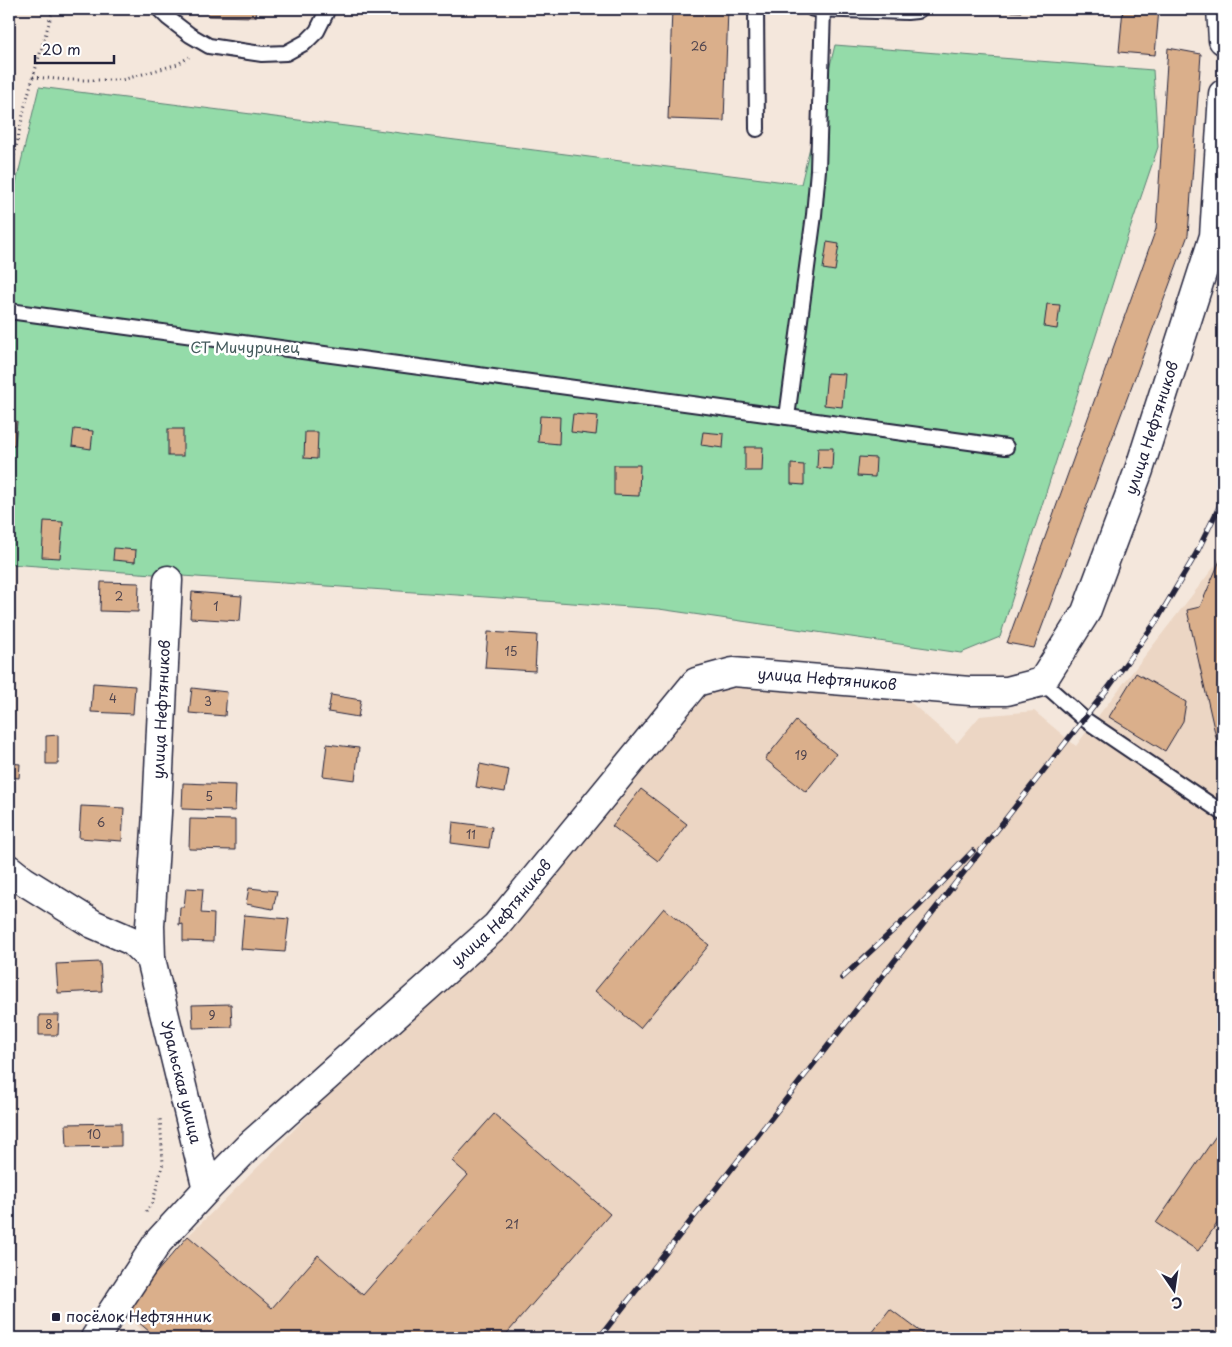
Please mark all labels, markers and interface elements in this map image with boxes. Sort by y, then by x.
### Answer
scale bar [35,32,114,64]
text: 20 m [42,37,81,60]
house number: 26 [691,37,707,55]
park label: СТ Мичуринец [190,335,300,358]
street label: улица Нефтяников [1118,357,1183,497]
house number: 2 [115,587,123,605]
house number: 1 [213,597,219,615]
street label: улица Нефтяников [146,639,175,779]
house number: 15 [504,642,518,660]
street label: улица Нефтяников [757,661,898,695]
house number: 4 [109,689,117,707]
house number: 3 [204,692,212,710]
house number: 19 [795,746,807,764]
house number: 5 [205,787,213,805]
house number: 6 [97,813,105,831]
house number: 11 [466,825,476,843]
street label: улица Нефтяников [445,853,556,971]
house number: 9 [208,1006,216,1024]
house number: 8 [45,1015,53,1033]
street label: Уральская улица [156,1018,209,1146]
house number: 10 [87,1125,101,1143]
house number: 21 [505,1215,519,1233]
north arrow [1150,1264,1200,1314]
text: С [1170,1292,1185,1315]
place label: посёлок Нефтянник [66,1304,212,1327]
marker: посёлок Нефтянник [50,1311,62,1323]

